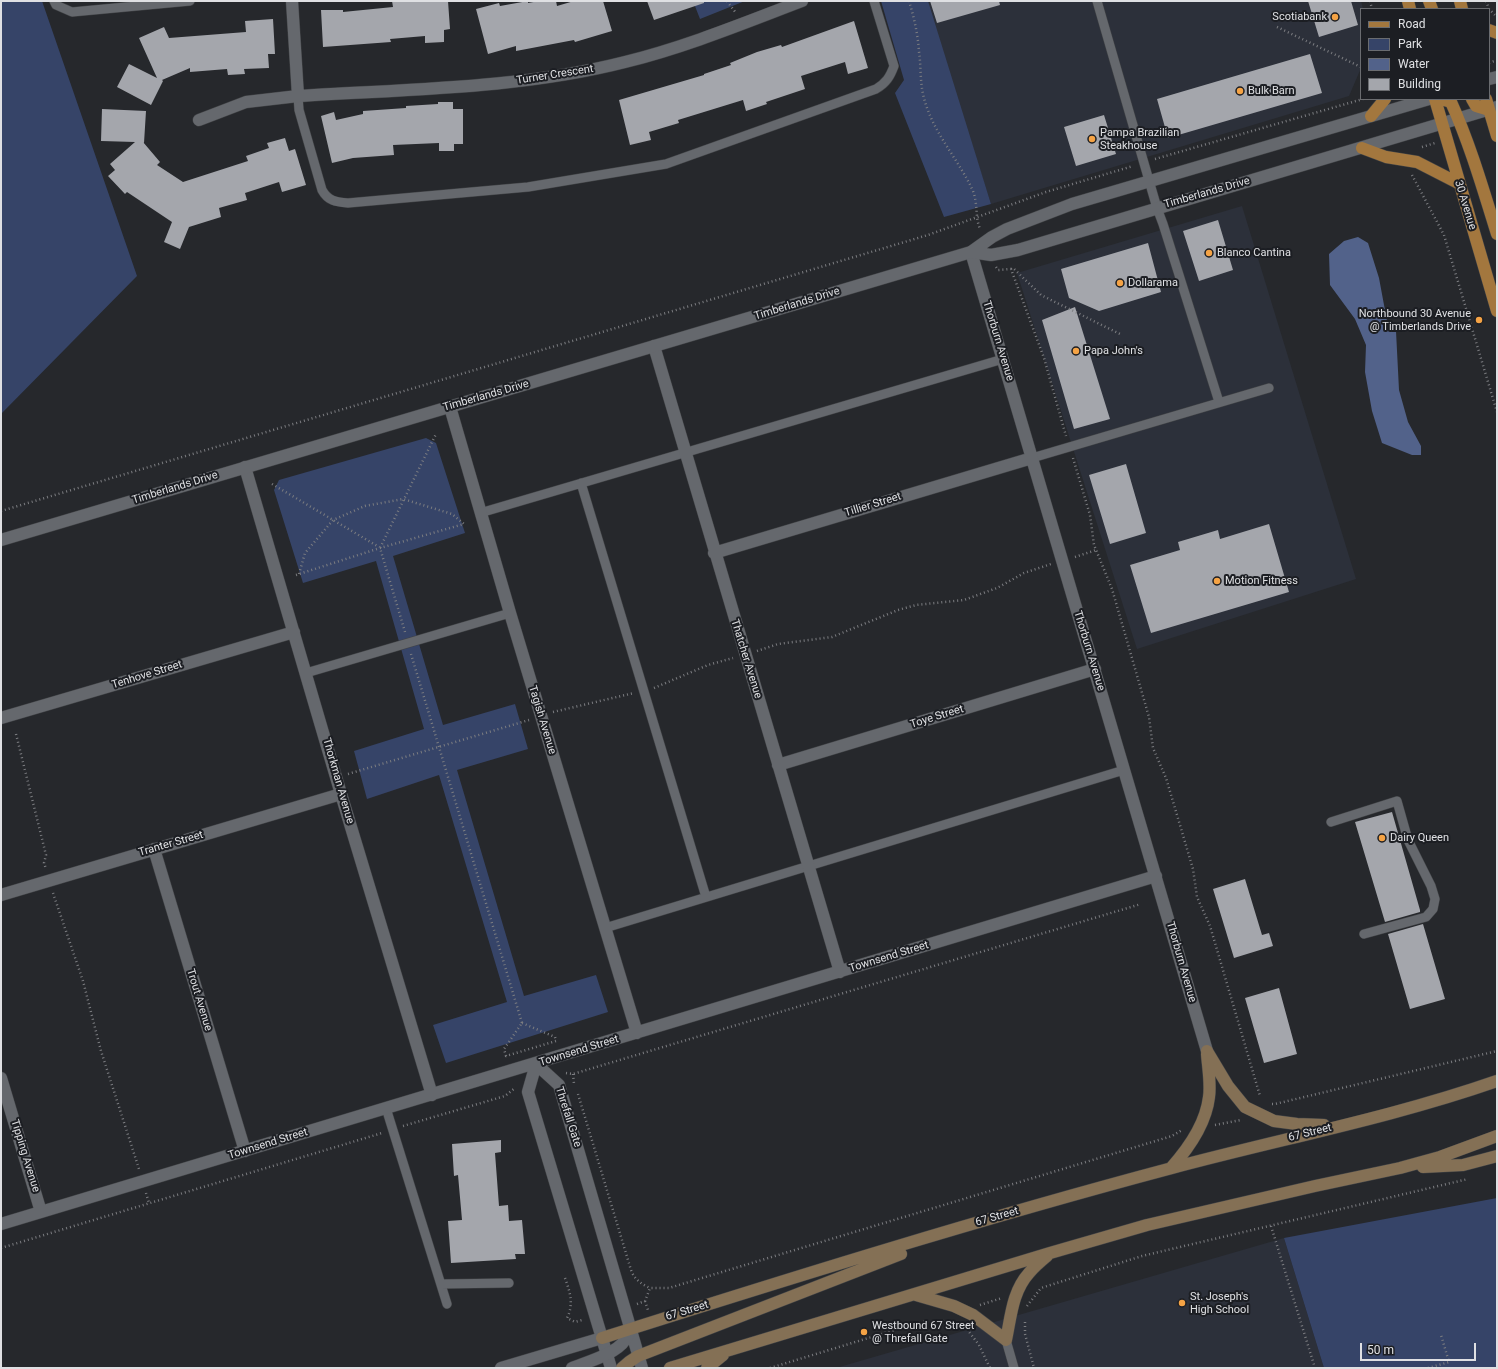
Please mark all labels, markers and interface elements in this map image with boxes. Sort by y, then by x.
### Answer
legend [1360,8,1490,100]
place label: Scotiabank [1272,10,1327,24]
marker: Scotiabank [1330,12,1340,22]
text: Road [1398,17,1426,31]
text: Park [1398,37,1422,51]
text: Water [1398,57,1429,71]
street label: Turner Crescent [516,62,594,88]
text: Building [1398,77,1441,91]
place label: Bulk Barn [1248,84,1295,98]
marker: Bulk Barn [1235,86,1245,96]
place label: Pampa Brazilian Steakhouse [1100,126,1179,152]
marker: Pampa Brazilian Steakhouse [1087,134,1097,144]
street label: Timberlands Drive [1163,174,1251,212]
street label: 30 Avenue [1451,179,1479,231]
place label: Blanco Cantina [1217,246,1291,260]
marker: Blanco Cantina [1204,248,1214,258]
place label: Dollarama [1128,276,1178,290]
marker: Dollarama [1115,278,1125,288]
street label: Timberlands Drive [753,285,841,323]
street label: Thorburn Avenue [980,299,1016,383]
place label: Northbound 30 Avenue @ Timberlands Drive [1359,307,1471,333]
marker: Northbound 30 Avenue @ Timberlands Drive [1474,315,1484,325]
place label: Papa John's [1084,344,1143,358]
marker: Papa John's [1071,346,1081,356]
street label: Timberlands Drive [442,377,530,415]
street label: Timberlands Drive [131,469,219,507]
street label: Tillier Street [843,490,903,520]
place label: Motion Fitness [1225,574,1298,588]
marker: Motion Fitness [1212,576,1222,586]
street label: Thorburn Avenue [1071,609,1107,693]
street label: Thatcher Avenue [728,618,764,700]
street label: Tenhove Street [110,658,184,692]
street label: Tagish Avenue [525,684,559,756]
street label: Toye Street [909,703,965,731]
street label: Thorkman Avenue [319,737,357,825]
street label: Tranter Street [137,828,205,860]
place label: Dairy Queen [1390,831,1449,845]
marker: Dairy Queen [1377,833,1387,843]
street label: Thorburn Avenue [1163,920,1199,1004]
street label: Townsend Street [848,939,930,975]
street label: Trout Avenue [183,967,215,1033]
street label: Townsend Street [538,1033,620,1069]
street label: Threfall Gate [552,1085,584,1149]
street label: Tipping Avenue [8,1118,42,1194]
street label: 67 Street [1287,1121,1333,1145]
street label: Townsend Street [227,1126,309,1162]
street label: 67 Street [974,1205,1020,1229]
place label: St. Joseph's High School [1190,1290,1249,1316]
street label: 67 Street [664,1298,710,1324]
marker: St. Joseph's High School [1177,1298,1187,1308]
place label: Westbound 67 Street @ Threfall Gate [872,1319,974,1345]
marker: Westbound 67 Street @ Threfall Gate [859,1327,869,1337]
scale bar [1362,1335,1478,1361]
text: 50 m [1367,1343,1394,1357]

